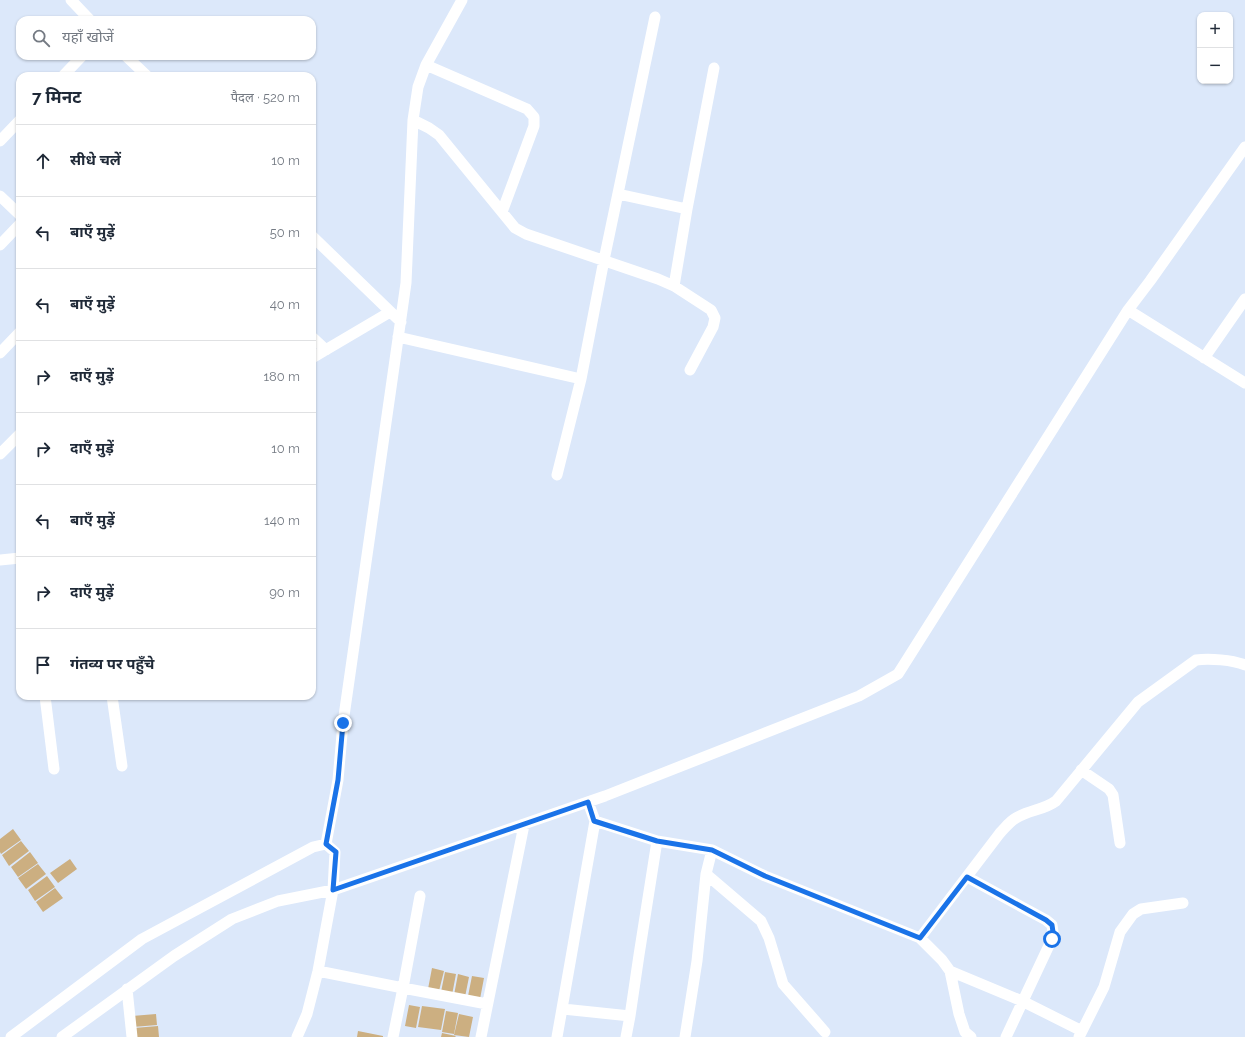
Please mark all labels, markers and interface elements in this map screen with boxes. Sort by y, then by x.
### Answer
map controls [1197,12,1233,84]
button: + [1197,12,1233,48]
search box [16,16,316,60]
icon: search [30,27,52,49]
text: यहाँ खोजें [62,28,114,46]
button: − [1197,48,1233,84]
text: 7 मिनट [32,87,81,107]
text: पैदल · 520 m [231,90,300,105]
icon: ahead [32,150,54,172]
text: सीधे चलें [70,151,121,169]
text: 10 m [271,153,300,168]
icon: left [32,222,54,244]
text: बाएँ मुड़ें [70,223,115,241]
text: 50 m [270,225,300,240]
icon: left [32,294,54,316]
text: बाएँ मुड़ें [70,295,115,313]
text: 40 m [270,297,300,312]
icon: right [32,366,54,388]
text: दाएँ मुड़ें [70,367,114,385]
text: 180 m [264,369,300,384]
icon: right [32,438,54,460]
text: दाएँ मुड़ें [70,439,114,457]
text: 10 m [271,441,300,456]
icon: left [32,510,54,532]
text: बाएँ मुड़ें [70,511,115,529]
text: 140 m [264,513,300,528]
icon: right [32,582,54,604]
text: दाएँ मुड़ें [70,583,114,601]
text: 90 m [269,585,300,600]
icon: arrive [32,654,54,676]
text: गंतव्य पर पहुँचे [70,655,154,673]
route end [334,714,352,732]
route start [1043,930,1061,948]

